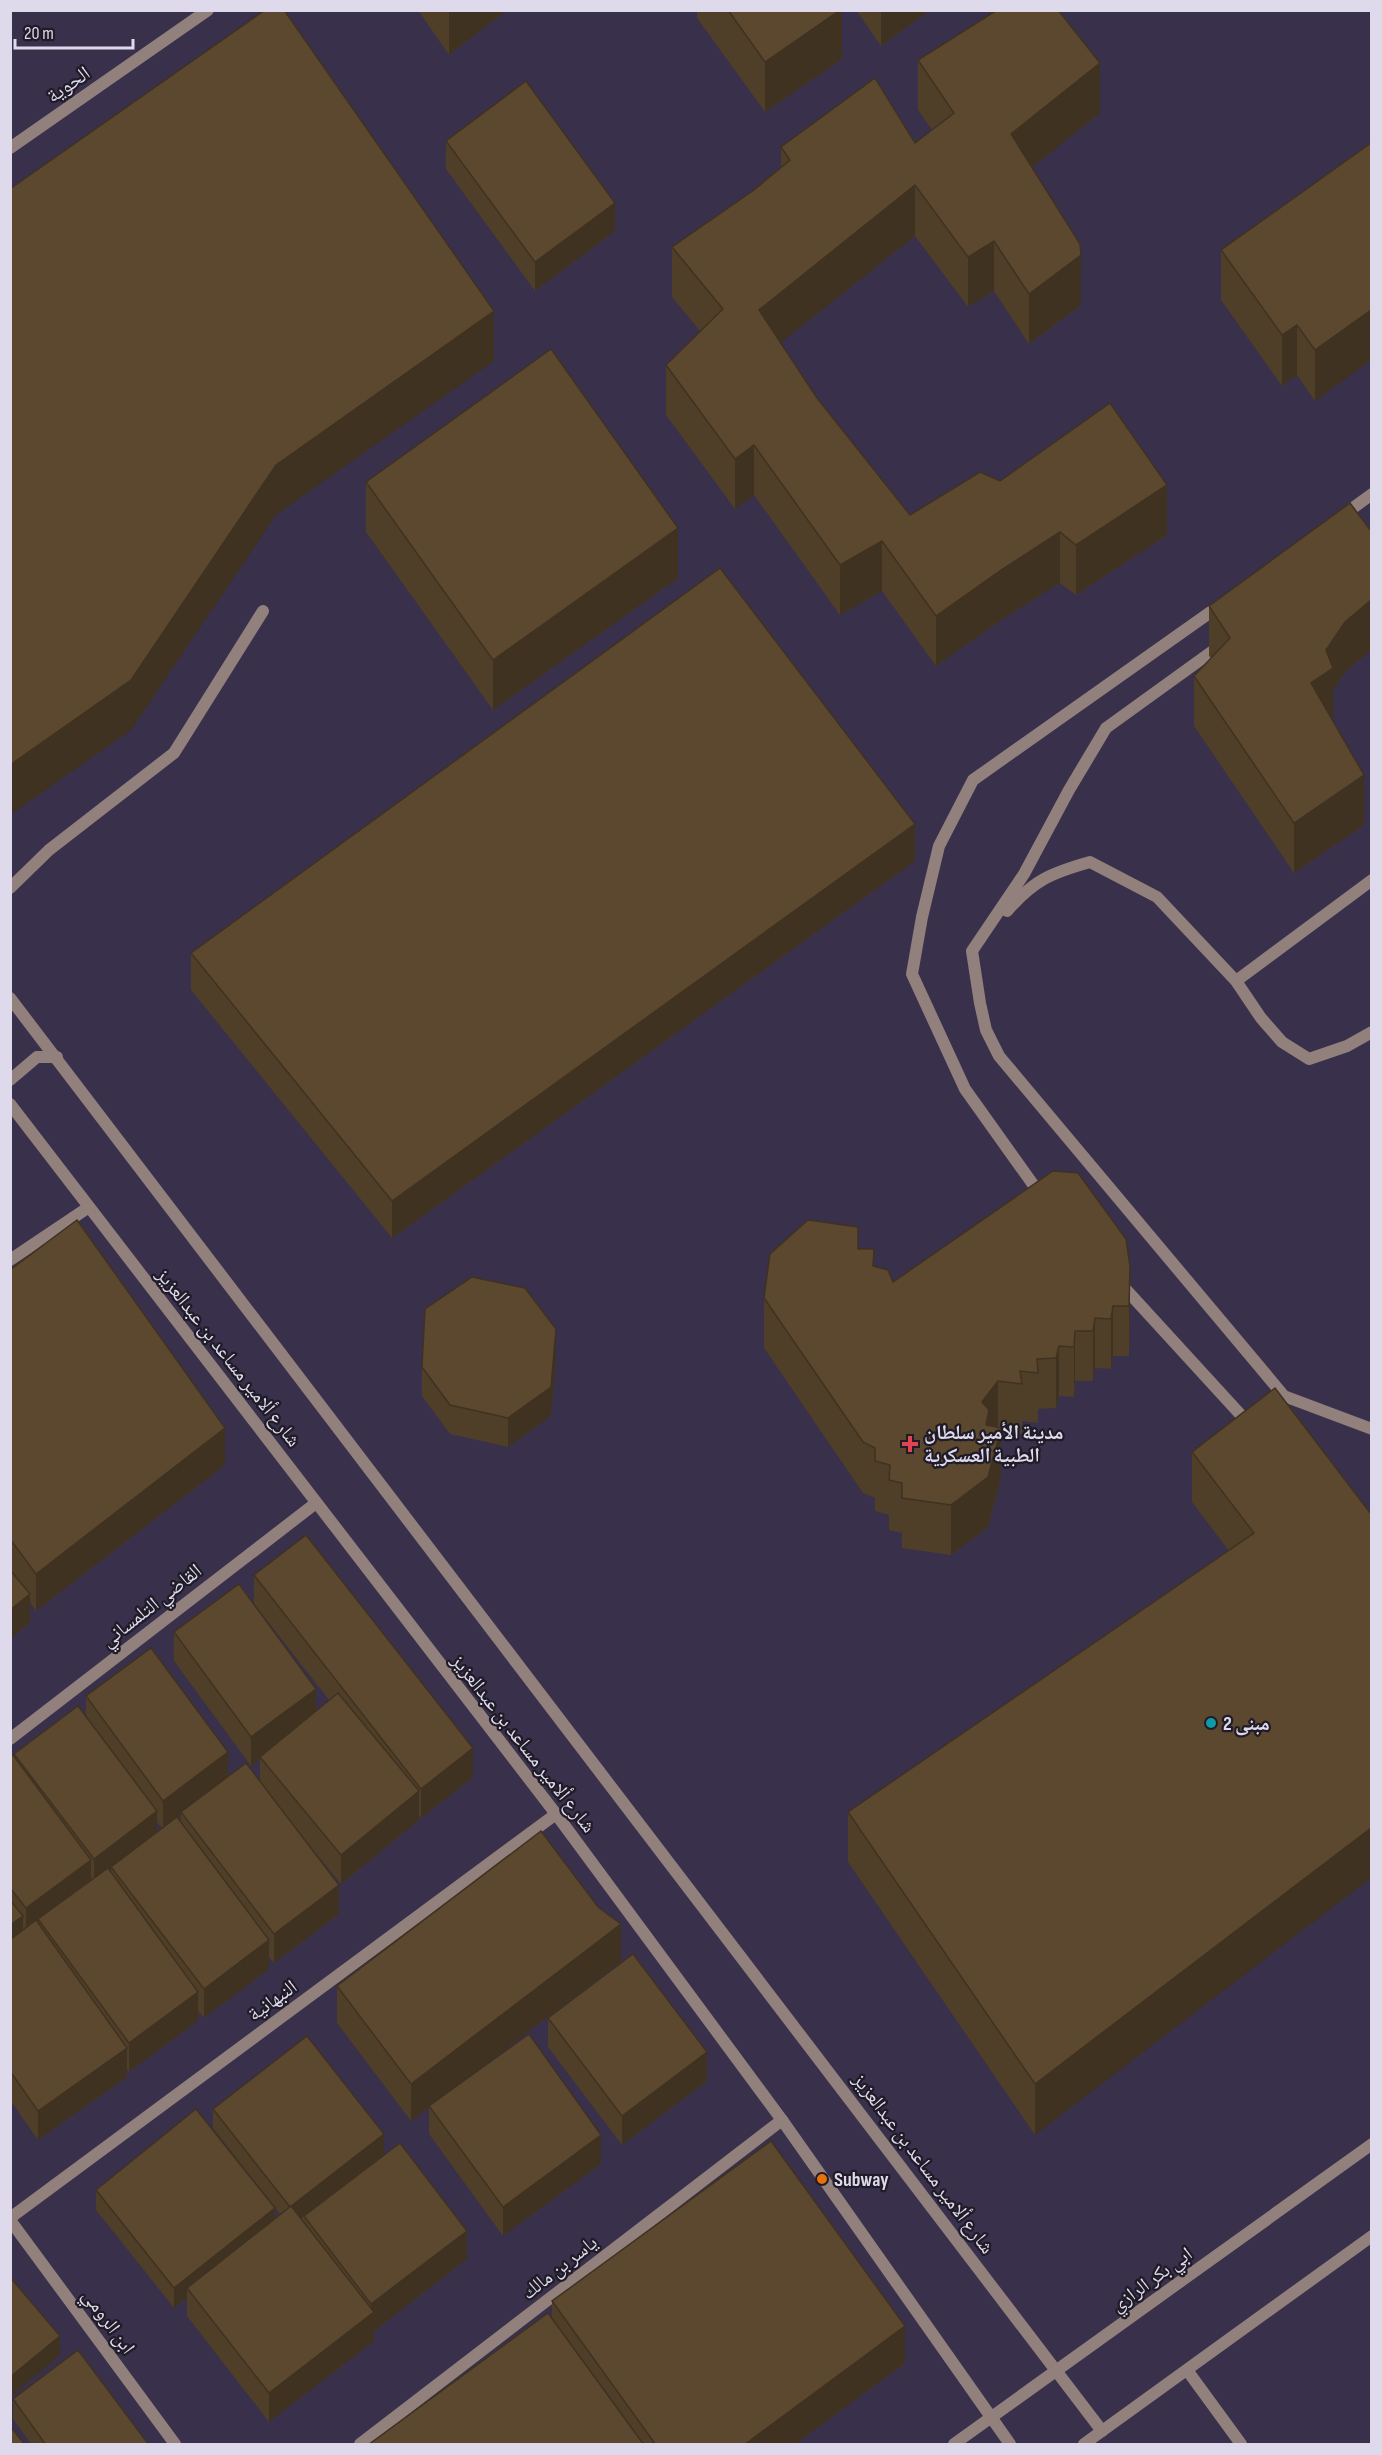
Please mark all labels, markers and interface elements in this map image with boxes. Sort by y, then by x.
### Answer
scale bar [15,12,134,50]
text: 20 m [24,23,54,44]
street label: الحوية [42,61,95,108]
street label: شارع ألامير مساعد بن عبدالعزيز [150,1262,306,1452]
place label: مدينة الأمير سلطان الطبية العسكرية [924,1421,1063,1468]
marker: مدينة الأمير سلطان الطبية العسكرية [901,1435,919,1453]
street label: القاضي التلمساني [96,1559,209,1655]
street label: شارع ألامير مساعد بن عبدالعزيز [445,1648,601,1838]
place label: مبنى 2 [1223,1712,1270,1736]
marker: مبنى 2 [1204,1716,1218,1730]
street label: النبهانية [243,1975,302,2027]
street label: شارع ألامير مساعد بن عبدالعزيز [847,2067,1000,2259]
place label: Subway [834,2168,889,2192]
marker: Subway [815,2172,829,2186]
street label: ياسر بن مالك [517,2231,602,2305]
street label: ابي بكر الرازي [1106,2242,1199,2320]
street label: ابن الرومي [74,2284,140,2361]

